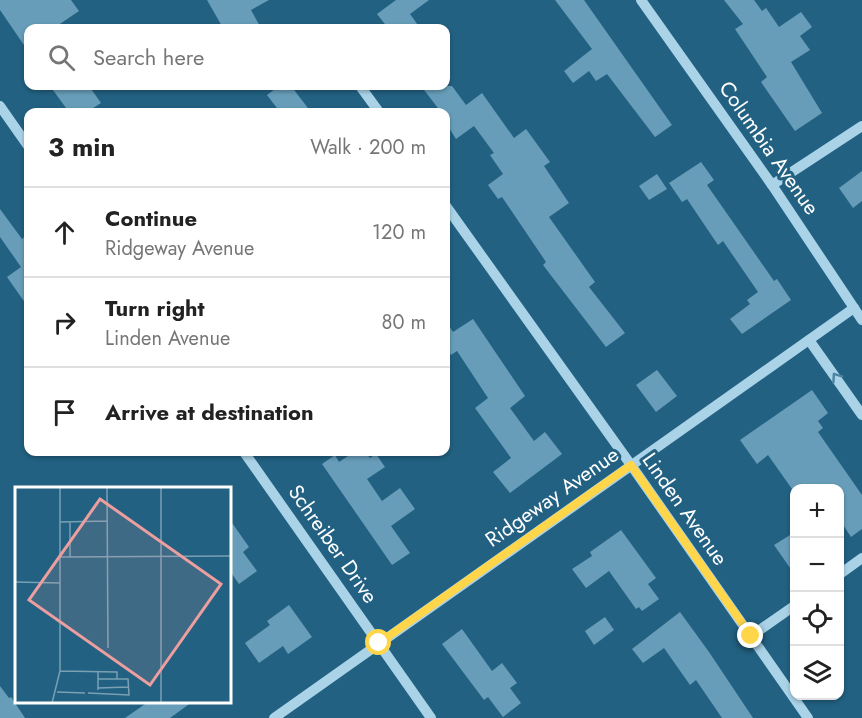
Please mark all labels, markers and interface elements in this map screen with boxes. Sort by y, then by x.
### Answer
search box [24,24,450,90]
icon: search [45,41,78,74]
text: Search here [93,41,204,73]
street label: Columbia Avenue [712,75,827,221]
text: 3 min [48,128,115,166]
text: Walk · 200 m [310,133,426,162]
text: Continue [105,202,197,234]
icon: ahead [48,216,81,249]
text: 120 m [372,218,426,247]
text: Ridgeway Avenue [105,234,254,263]
text: Turn right [105,292,205,324]
icon: right [48,306,81,339]
text: 80 m [381,308,426,337]
text: Linden Avenue [105,324,230,353]
one-way arrow [832,373,843,384]
icon: arrive [48,396,81,429]
text: Arrive at destination [105,396,314,428]
street label: Ridgeway Avenue [479,440,625,554]
street label: Linden Avenue [635,447,735,572]
street label: Schreiber Drive [281,479,385,610]
map controls [790,484,844,700]
button: + [790,484,844,538]
inset map [15,487,231,703]
button: − [790,538,844,592]
button: locate [790,592,844,646]
route end [737,622,763,648]
route start [365,629,391,655]
button: layers [790,646,844,700]

